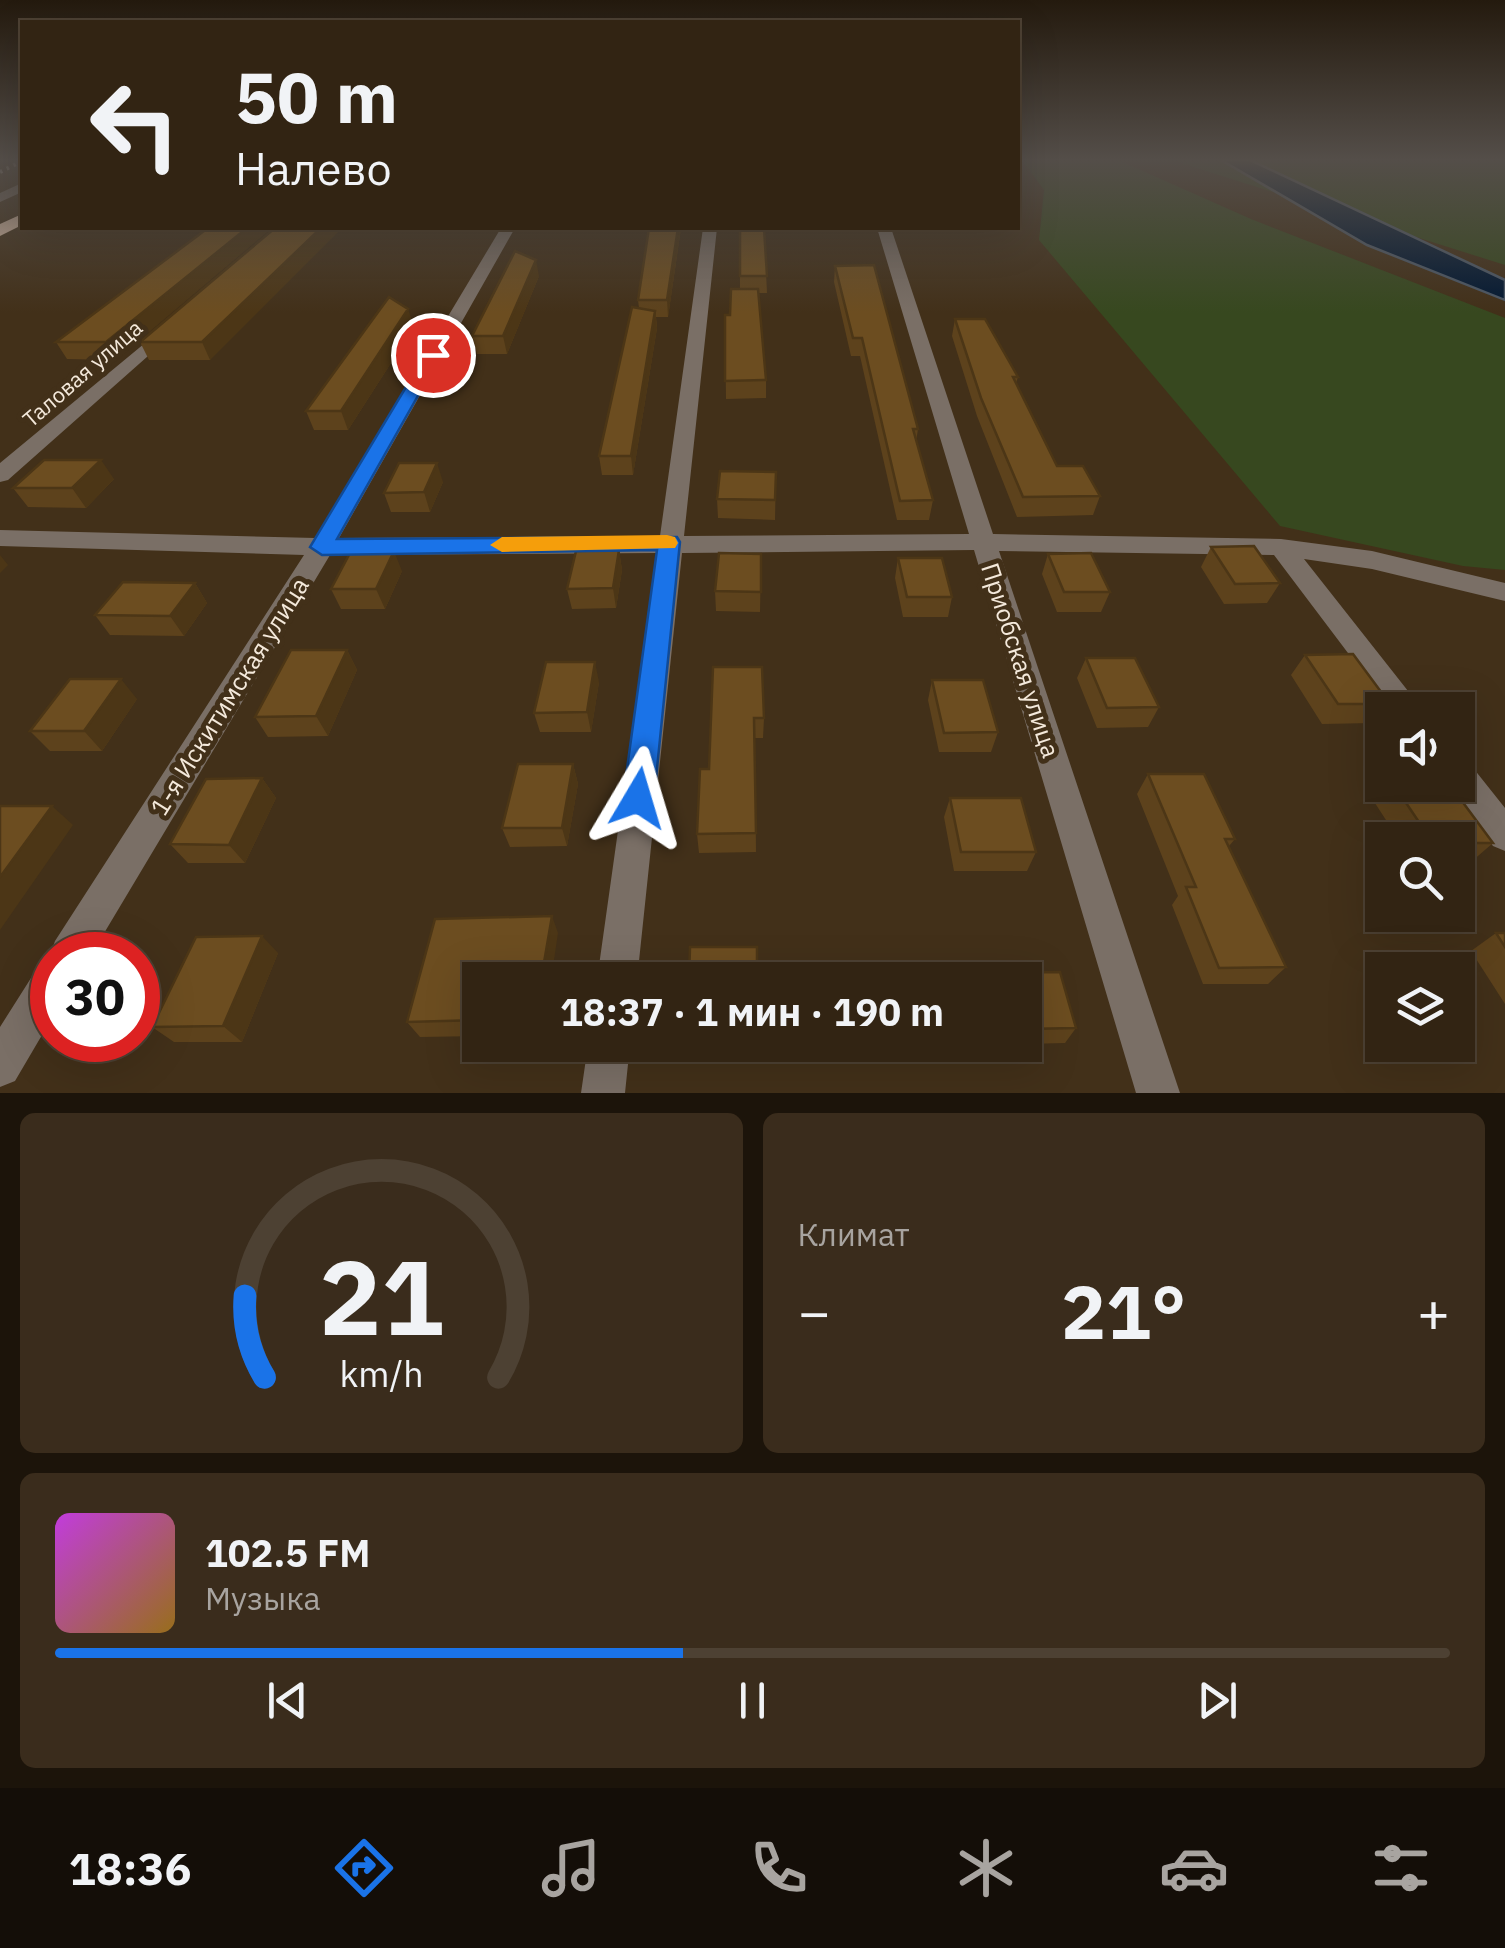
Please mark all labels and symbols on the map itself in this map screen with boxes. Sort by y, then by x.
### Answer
street label: Таловая улица [16,313,148,433]
pin [391,313,476,398]
street label: Приобская улица [974,559,1068,761]
street label: 1-я Искитимская улица [142,571,316,821]
position arrow [586,746,690,850]
speed limit sign: 30 [30,932,160,1062]

